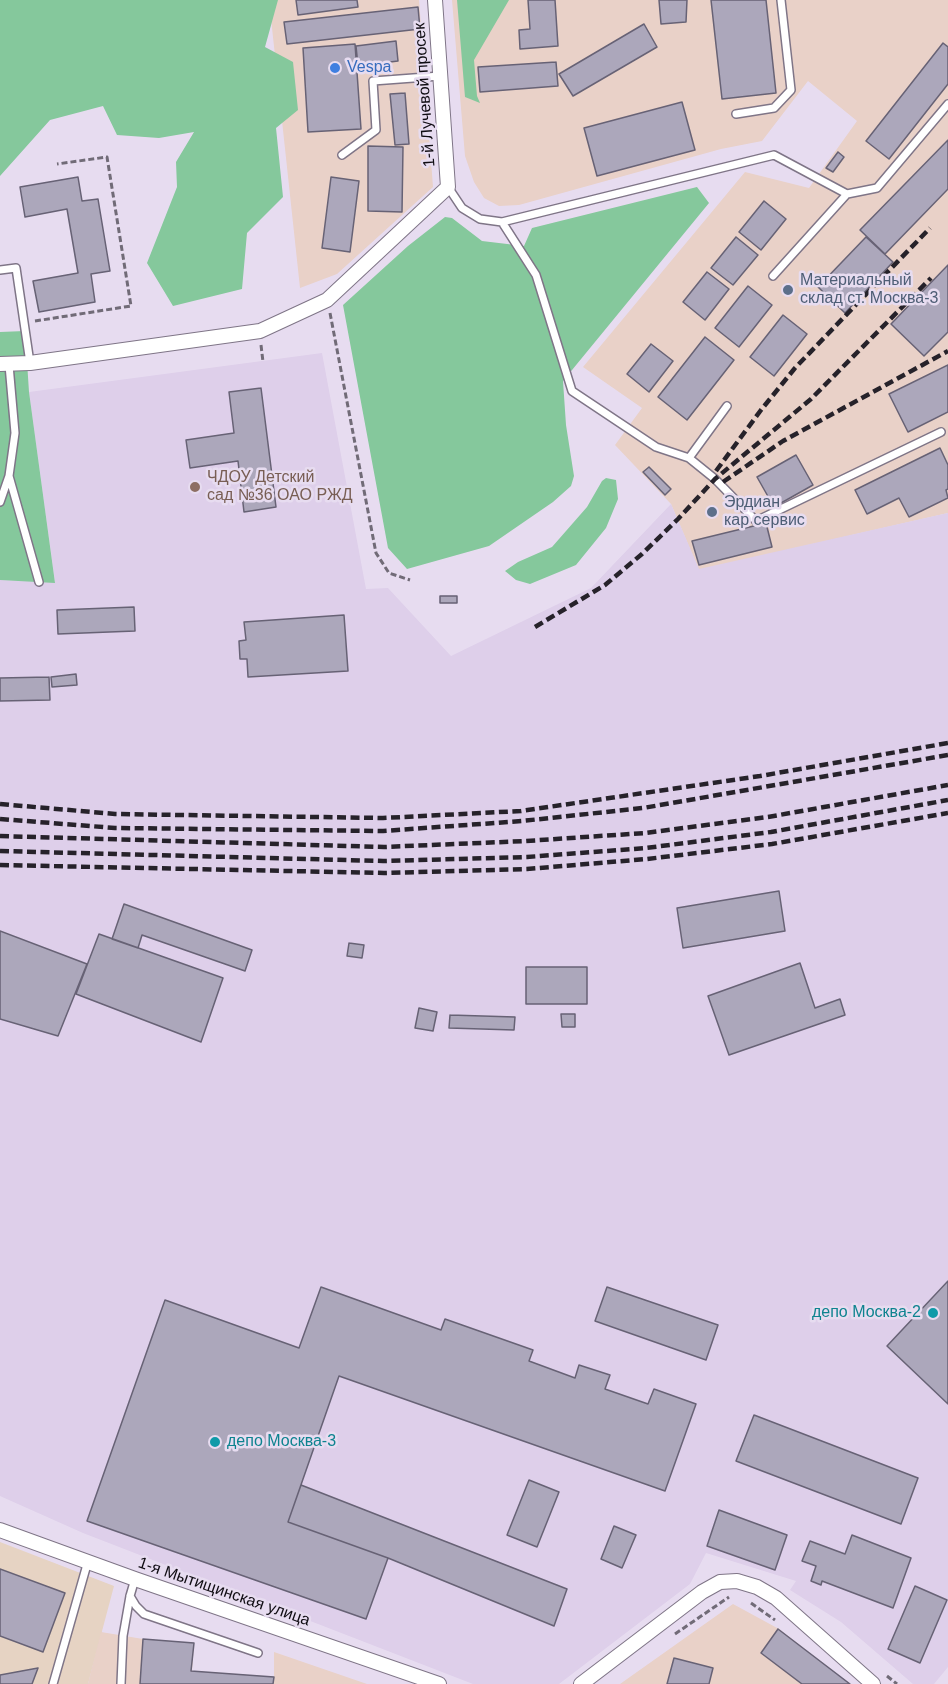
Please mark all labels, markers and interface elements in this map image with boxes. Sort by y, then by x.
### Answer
street label: 1-й Лучевой просек [410,22,440,168]
place label: Vespa [347,58,391,78]
marker: Vespa [328,61,342,75]
place label: Материальный склад ст. Москва-3 [800,271,938,309]
marker: Материальный склад ст. Москва-3 [781,283,795,297]
place label: ЧДОУ Детский сад №36 ОАО РЖД [207,468,352,506]
marker: ЧДОУ Детский сад №36 ОАО РЖД [188,480,202,494]
place label: Эрдиан кар сервис [724,493,805,531]
marker: Эрдиан кар сервис [705,505,719,519]
place label: депо Москва-2 [812,1303,921,1323]
marker: депо Москва-2 [926,1306,940,1320]
place label: депо Москва-3 [227,1432,336,1452]
marker: депо Москва-3 [208,1435,222,1449]
street label: 1-я Мытищинская улица [135,1554,313,1630]

